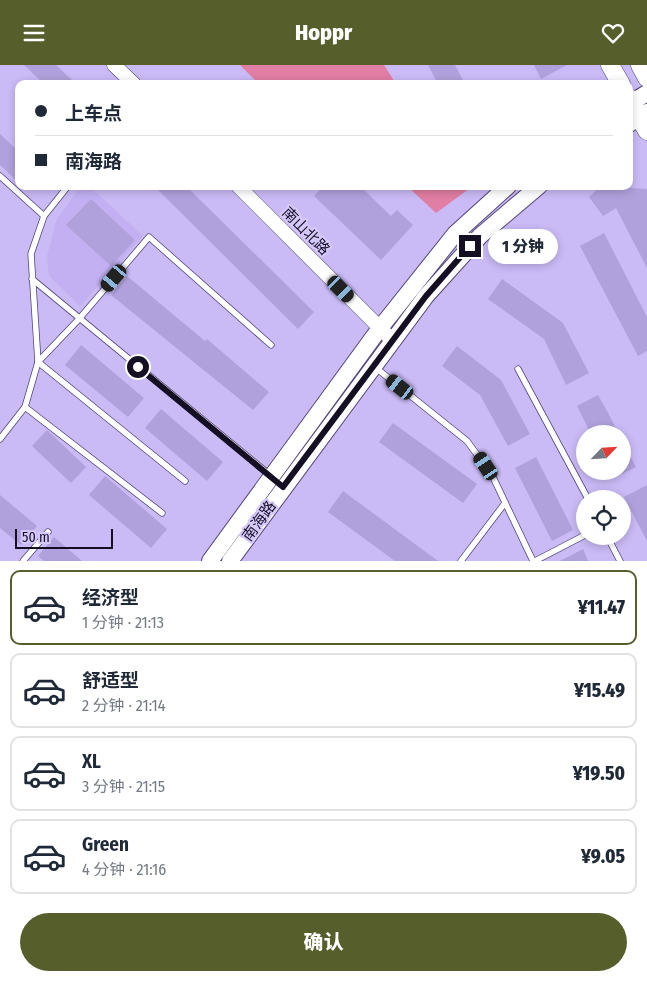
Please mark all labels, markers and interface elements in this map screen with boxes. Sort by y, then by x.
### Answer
icon: menu [20,19,48,47]
text: Hoppr [295,19,352,46]
icon: heart [599,19,627,47]
text: 上车点 [65,102,122,125]
text: 南海路 [65,150,122,173]
street label: 南山北路 [278,203,334,259]
callout: 1 分钟 [488,229,558,263]
route end [459,235,481,257]
text: 1 分钟 [502,237,544,256]
car [98,262,129,294]
car [325,273,356,305]
route start [127,356,149,378]
car [383,372,416,402]
north arrow [576,425,631,480]
map controls [576,425,631,545]
car [471,449,500,483]
button: locate [576,490,631,545]
street label: 南海路 [238,498,280,544]
scale bar [15,526,112,549]
text: 50 m [22,529,50,546]
icon: car [22,585,67,630]
text: 经济型 [82,586,139,609]
text: ¥11.47 [578,596,625,619]
text: 1 分钟 · 21:13 [82,613,164,632]
icon: car [22,668,67,713]
text: 舒适型 [82,669,139,692]
text: ¥15.49 [574,679,625,702]
text: 2 分钟 · 21:14 [82,696,165,715]
text: XL [82,750,101,773]
icon: car [22,751,67,796]
text: ¥19.50 [573,762,625,785]
text: 3 分钟 · 21:15 [82,777,165,796]
text: Green [82,833,129,856]
icon: car [22,834,67,879]
text: ¥9.05 [581,845,625,868]
text: 4 分钟 · 21:16 [82,860,166,879]
button: 确认 [20,913,627,971]

